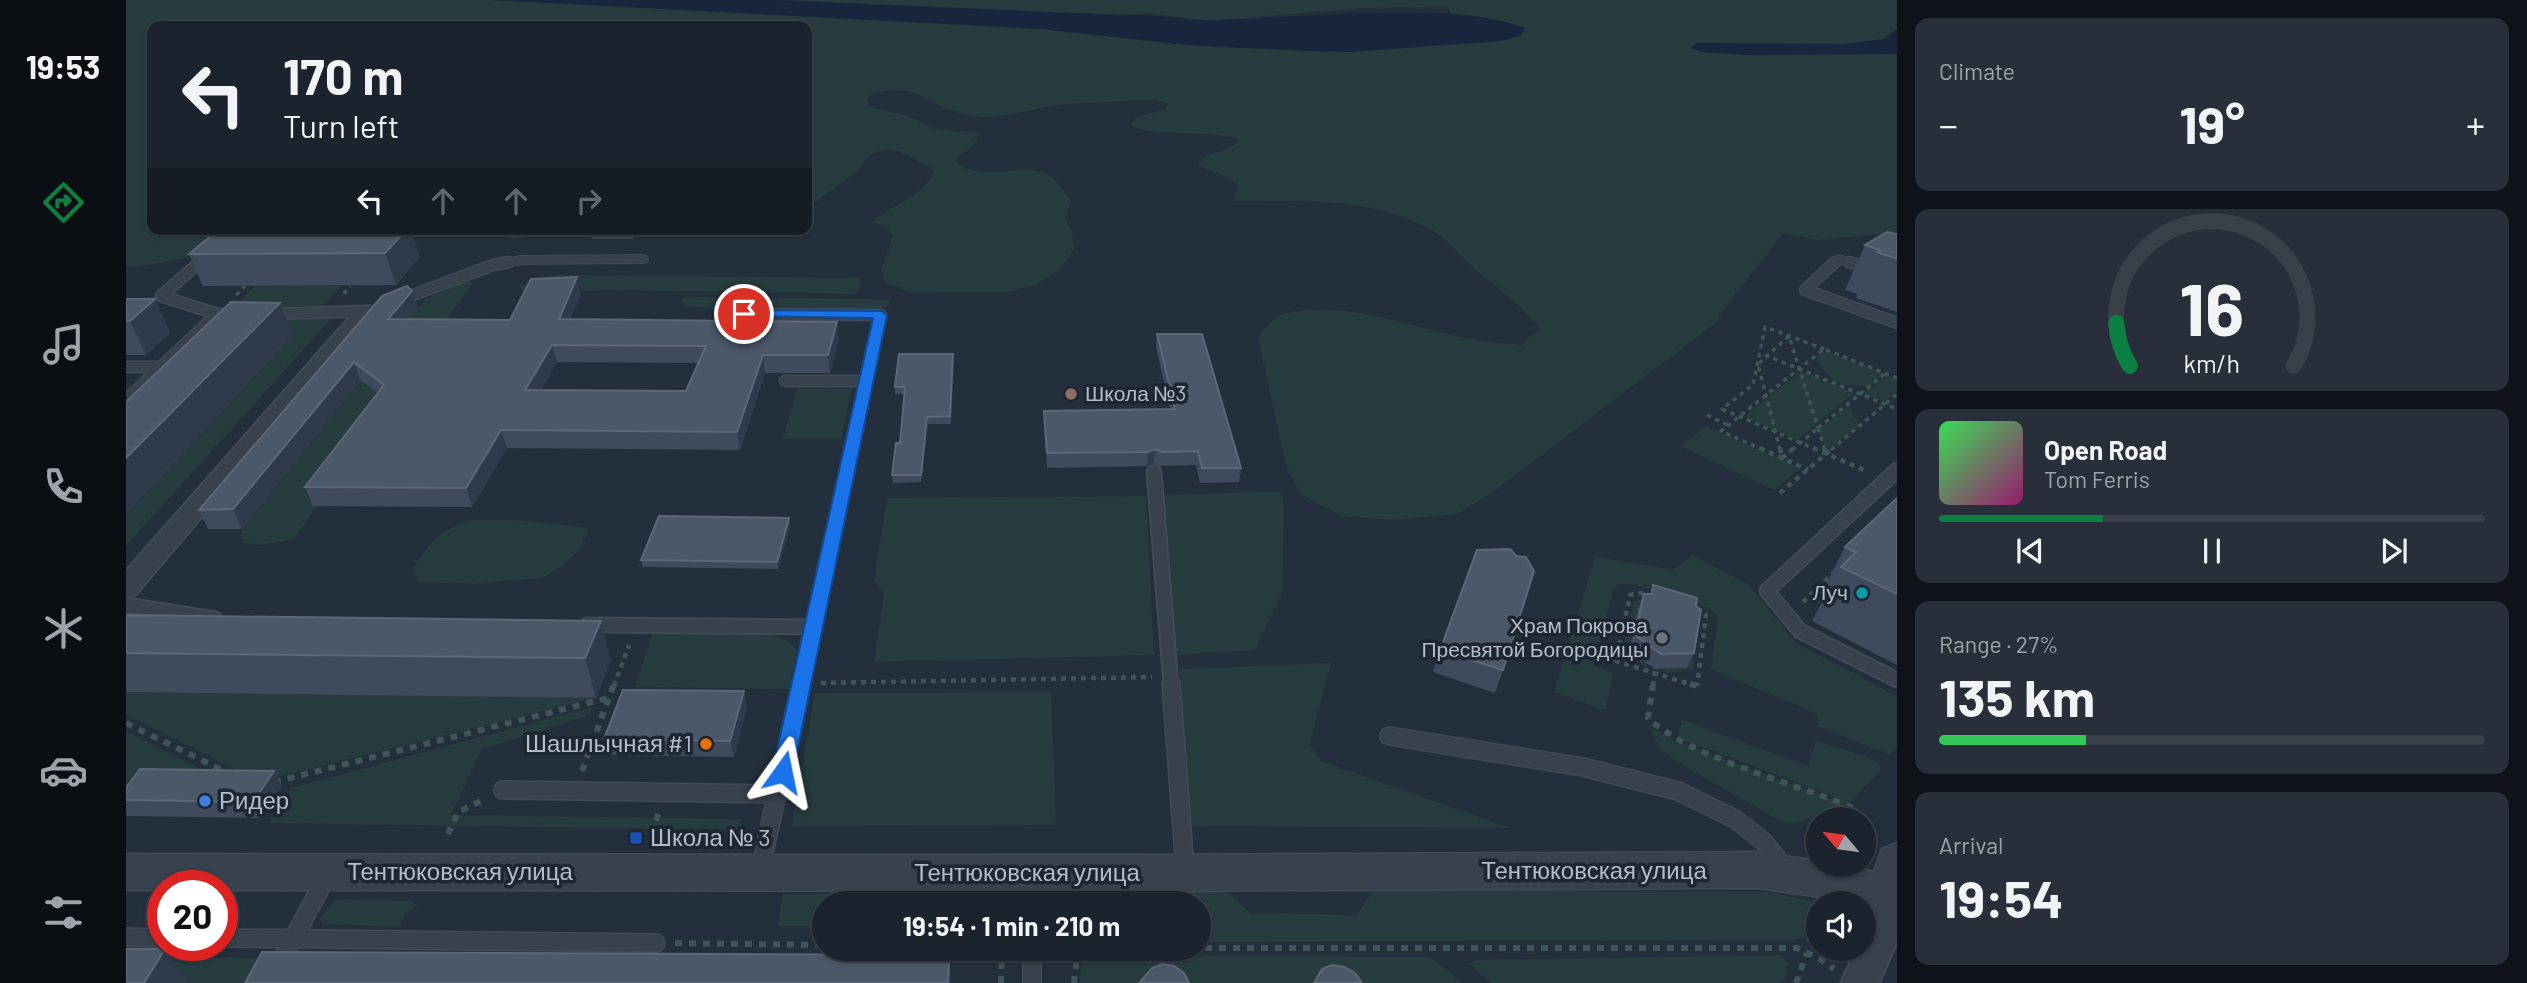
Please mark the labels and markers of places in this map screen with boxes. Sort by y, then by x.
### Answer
pin [714,284,774,344]
place label: Школа №3 [1085,380,1186,405]
marker: Школа №3 [1063,386,1079,402]
place label: Луч [1813,579,1848,604]
marker: Луч [1854,585,1870,601]
place label: Храм Покрова Пресвятой Богородицы [1421,612,1648,661]
marker: Храм Покрова Пресвятой Богородицы [1654,630,1670,646]
place label: Шашлычная #1 [525,728,692,757]
marker: Шашлычная #1 [698,736,714,752]
place label: Ридер [219,785,289,814]
marker: Ридер [197,793,213,809]
place label: Школа № 3 [650,822,771,851]
marker: Школа № 3 [628,830,644,846]

